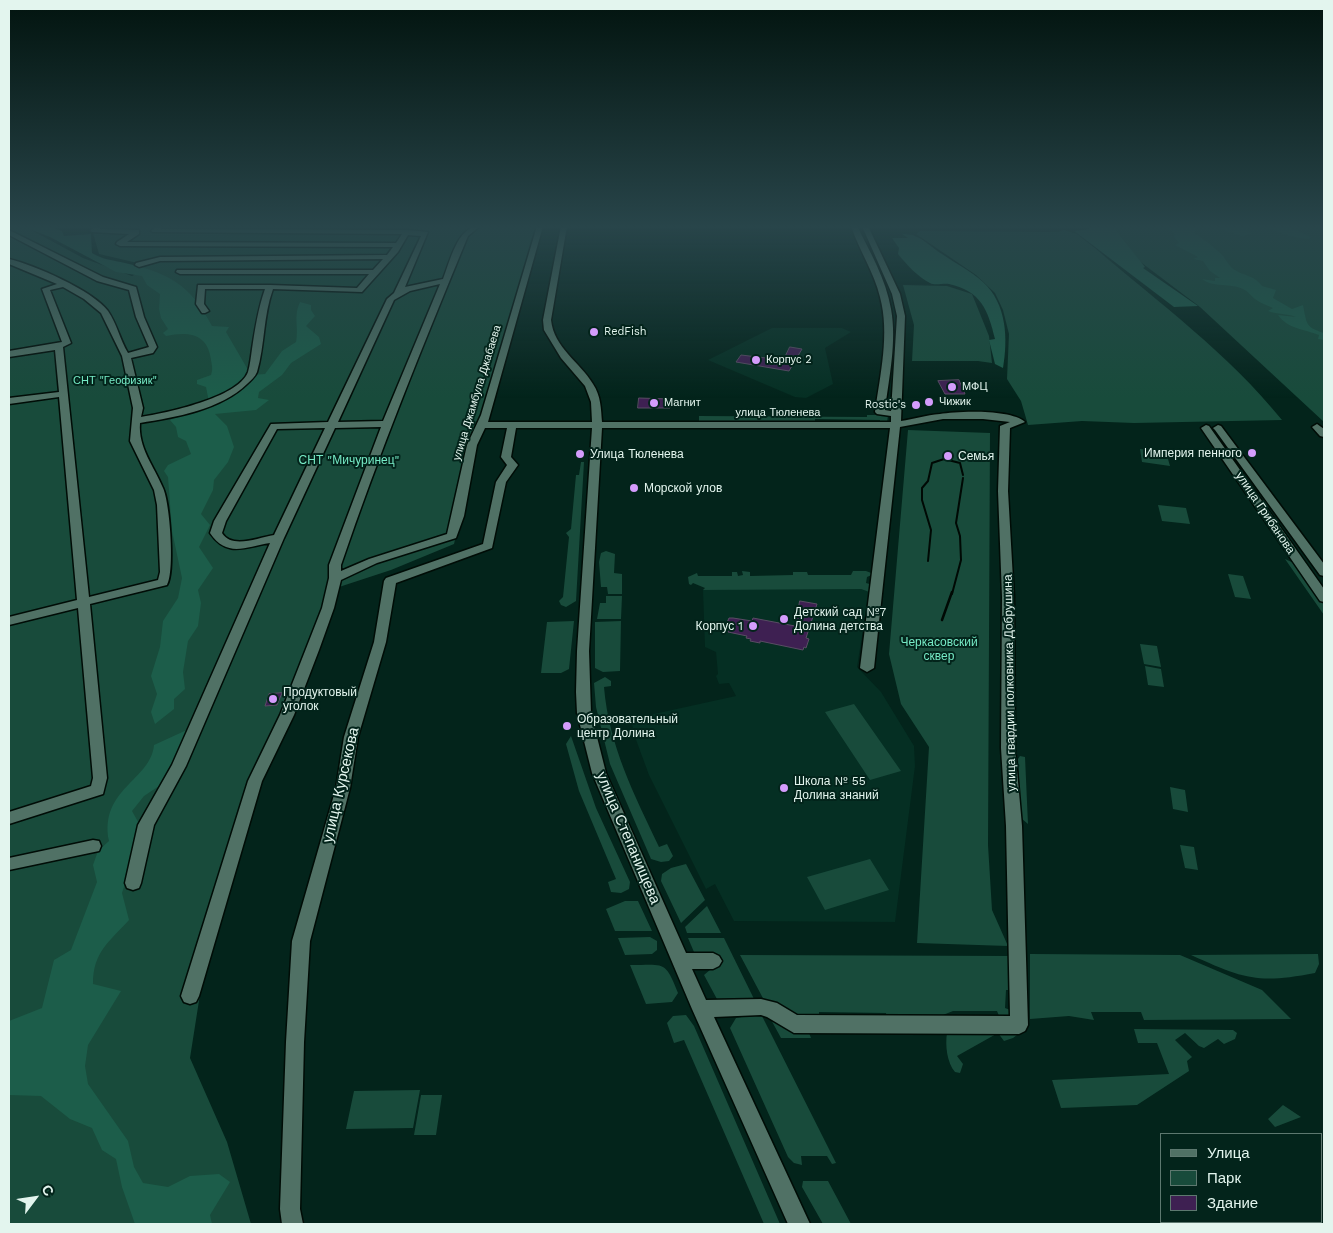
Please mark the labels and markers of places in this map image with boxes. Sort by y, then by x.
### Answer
place label: RedFish [604,325,647,339]
marker: RedFish [588,326,600,338]
place label: Корпус 2 [766,353,812,367]
marker: Корпус 2 [750,354,762,366]
place label: МФЦ [962,380,988,394]
marker: МФЦ [946,381,958,393]
place label: Чижик [939,395,971,409]
place label: Магнит [664,396,701,410]
marker: Чижик [923,396,935,408]
marker: Магнит [648,397,660,409]
place label: Rostic's [865,398,906,412]
marker: Rostic's [910,399,922,411]
place label: Империя пенного [1144,446,1242,460]
place label: Улица Тюленева [590,447,684,461]
marker: Империя пенного [1246,447,1258,459]
marker: Улица Тюленева [574,448,586,460]
place label: Семья [958,449,994,463]
marker: Семья [942,450,954,462]
place label: Морской улов [644,481,722,495]
marker: Морской улов [628,482,640,494]
place label: Детский сад №7 Долина детства [794,605,886,633]
marker: Детский сад №7 Долина детства [778,613,790,625]
place label: Корпус 1 [696,619,743,633]
marker: Корпус 1 [747,620,759,632]
place label: Продуктовый уголок [283,685,357,713]
marker: Продуктовый уголок [267,693,279,705]
place label: Образовательный центр Долина [577,712,678,740]
marker: Образовательный центр Долина [561,720,573,732]
place label: Школа № 55 Долина знаний [794,774,879,802]
marker: Школа № 55 Долина знаний [778,782,790,794]

